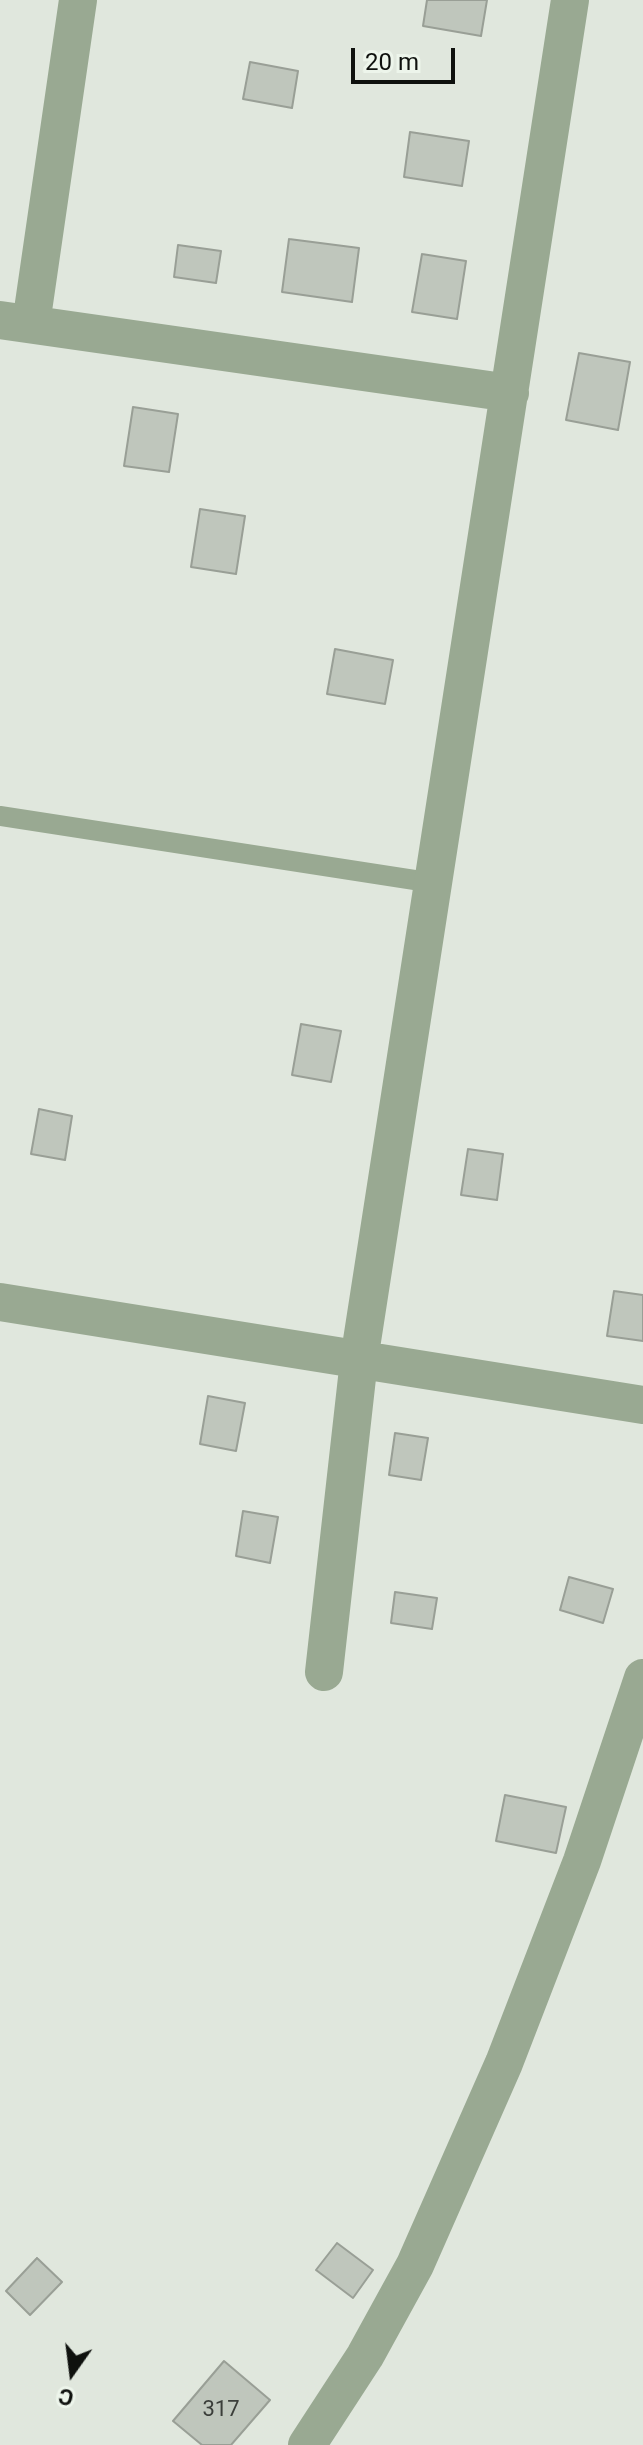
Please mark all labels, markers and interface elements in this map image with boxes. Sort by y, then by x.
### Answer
scale bar [355,32,459,82]
text: 20 m [365,48,419,76]
north arrow [32,2333,112,2413]
text: С [56,2383,76,2411]
house number: 317 [202,2397,240,2423]

